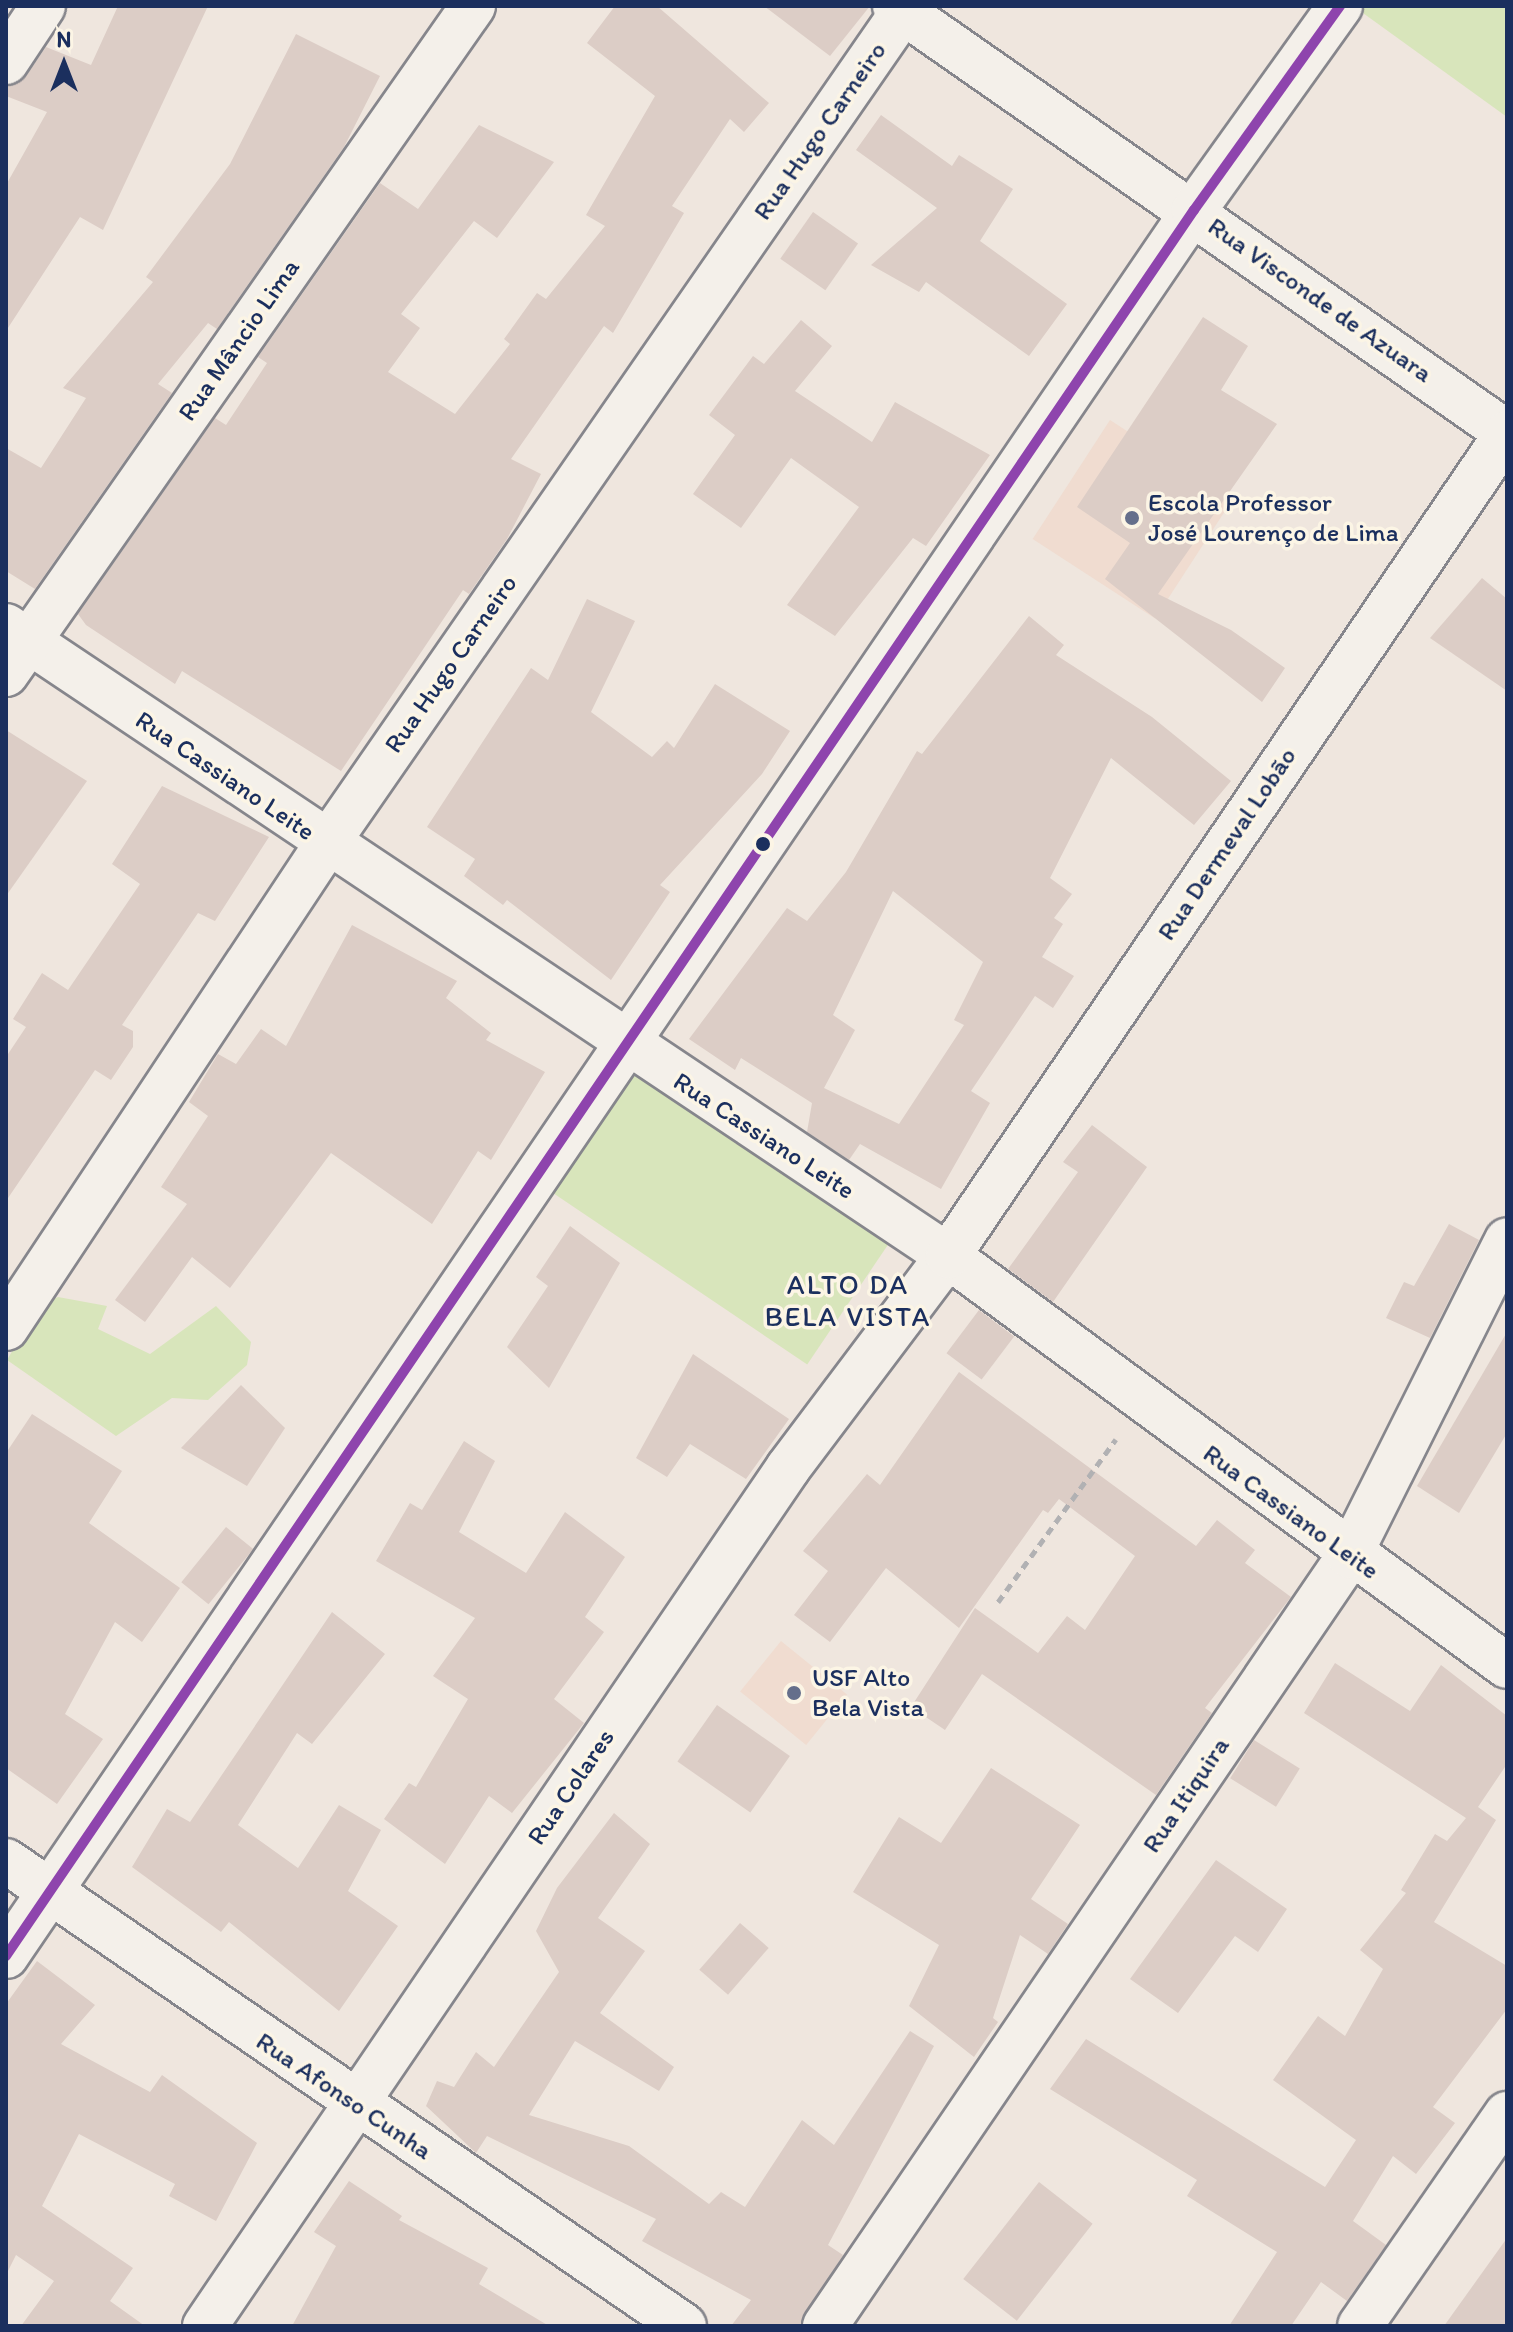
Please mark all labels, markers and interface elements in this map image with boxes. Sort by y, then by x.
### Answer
north arrow [24,24,104,104]
text: N [57,26,71,53]
street label: Rua Hugo Carneiro [747,36,893,226]
street label: Rua Visconde de Azuara [1202,211,1438,389]
street label: Rua Mâncio Lima [172,253,306,427]
place label: Escola Professor José Lourenço de Lima [1148,487,1399,548]
marker: Escola Professor José Lourenço de Lima [1123,509,1141,527]
street label: Rua Hugo Carneiro [378,569,524,759]
street label: Rua Cassiano Leite [129,704,321,848]
street label: Rua Dermeval Lobão [1150,741,1304,947]
unlabelled marker [755,836,771,852]
street label: Rua Cassiano Leite [667,1066,861,1206]
district label: ALTO DA BELA VISTA [764,1267,932,1333]
street label: Rua Cassiano Leite [1197,1437,1385,1587]
place label: USF Alto Bela Vista [812,1662,923,1724]
marker: USF Alto Bela Vista [783,1682,805,1704]
street label: Rua Colares [521,1723,621,1851]
street label: Rua Itiquira [1136,1731,1236,1859]
street label: Rua Afonso Cunha [251,2026,437,2166]

